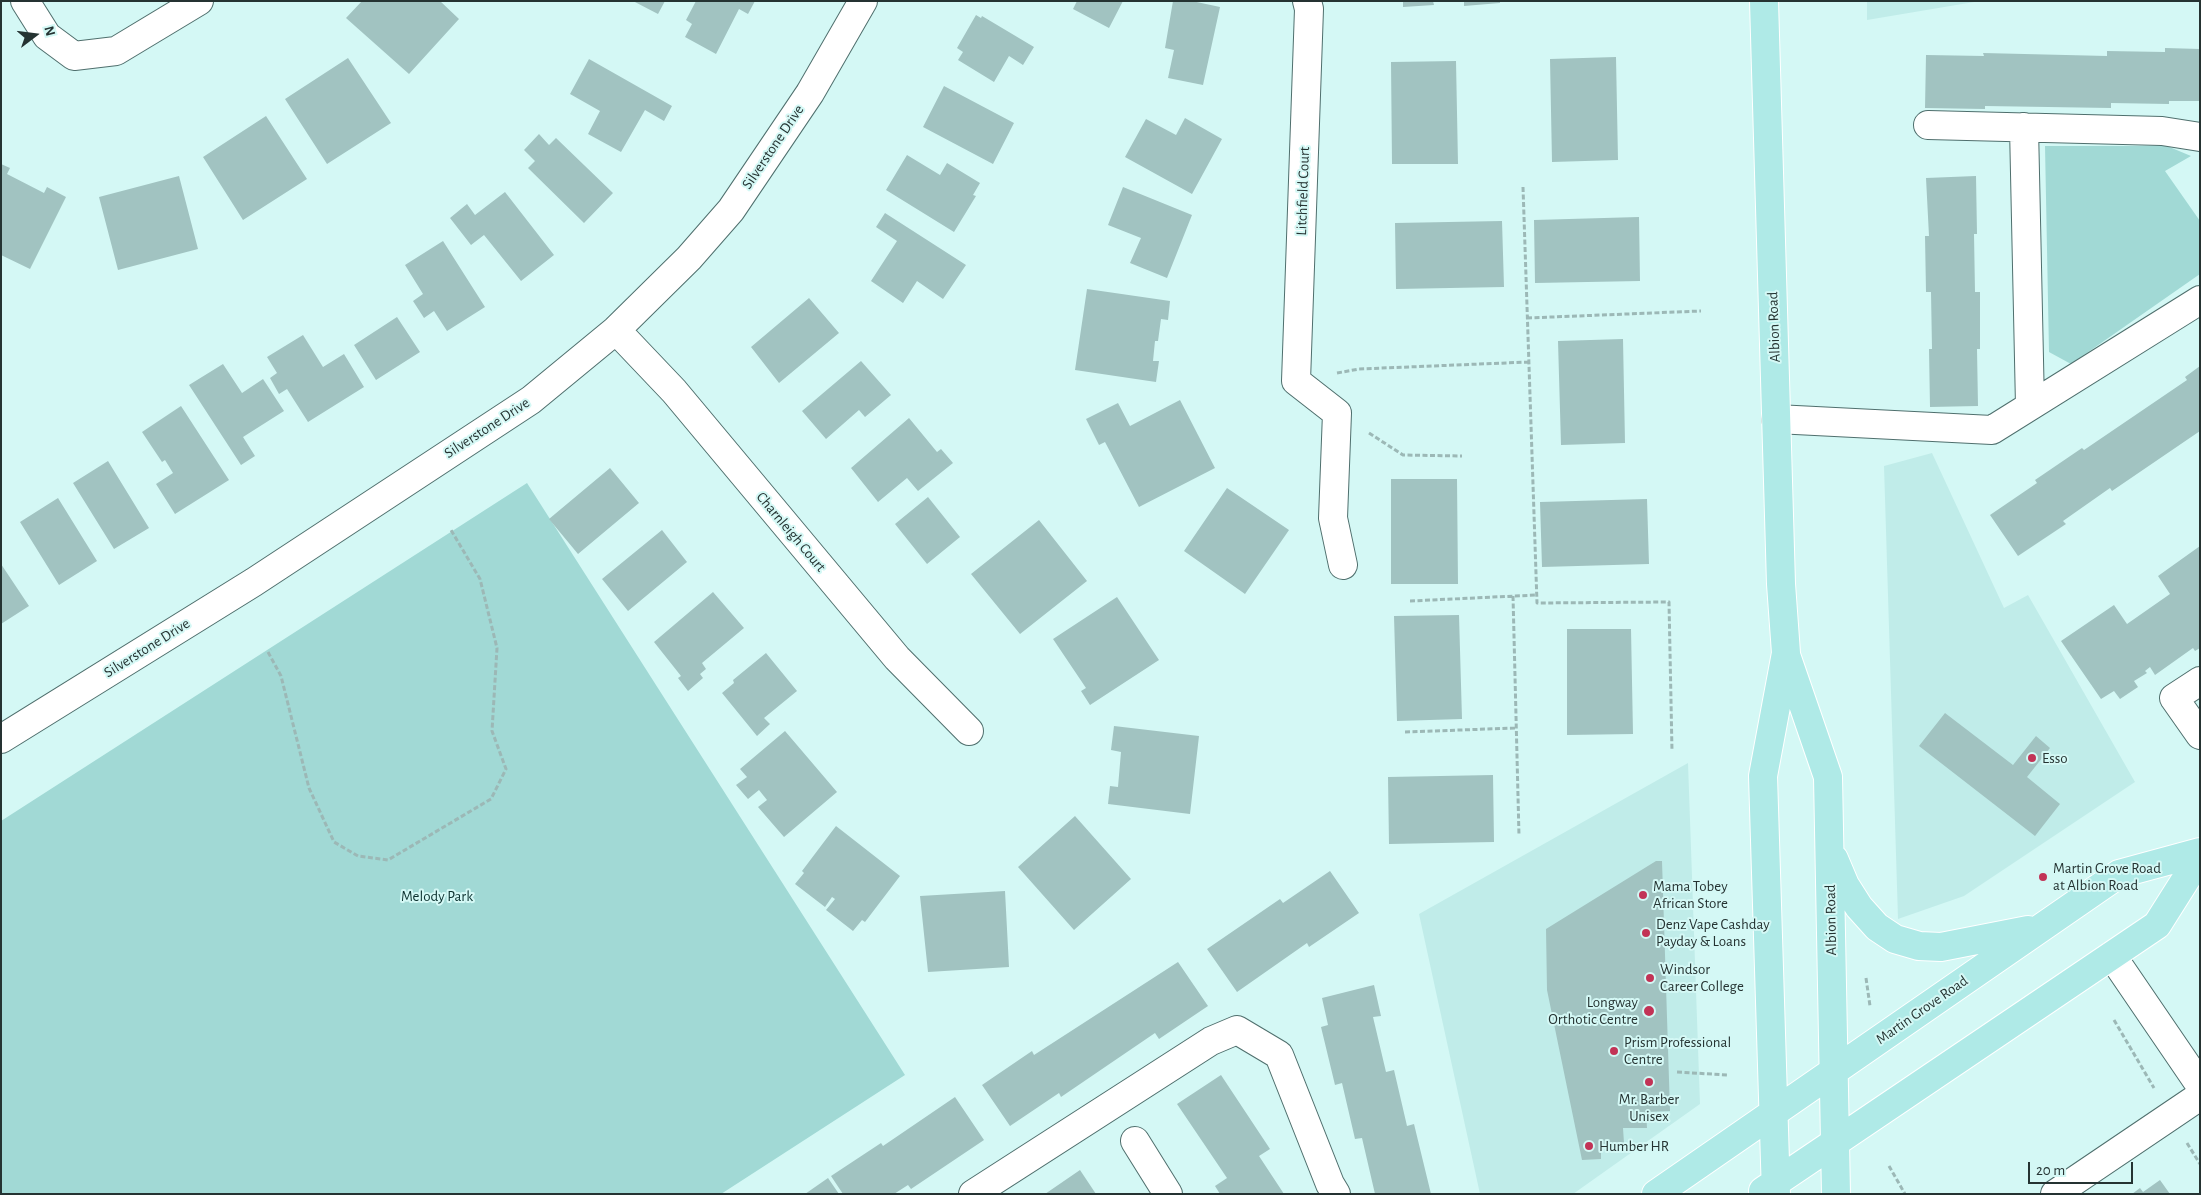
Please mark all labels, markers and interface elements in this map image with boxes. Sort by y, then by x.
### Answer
north arrow [10,10,60,60]
text: N [41,25,58,38]
street label: Silverstone Drive [738,101,808,193]
street label: Litchfield Court [1292,146,1314,236]
street label: Albion Road [1764,291,1784,363]
street label: Silverstone Drive [441,394,533,462]
street label: Charnleigh Court [752,488,830,576]
street label: Silverstone Drive [101,614,193,682]
place label: Esso [2042,749,2068,767]
marker: Esso [2026,752,2038,764]
place label: Martin Grove Road at Albion Road [2053,859,2161,894]
marker: Martin Grove Road at Albion Road [2037,871,2049,883]
place label: Mama Tobey African Store [1653,877,1728,912]
street label: Albion Road [1821,884,1841,956]
park label: Melody Park [401,887,473,905]
marker: Mama Tobey African Store [1637,889,1649,901]
place label: Denz Vape Cashday Payday & Loans [1656,915,1770,950]
marker: Denz Vape Cashday Payday & Loans [1640,927,1652,939]
place label: Windsor Career College [1660,960,1744,995]
marker: Windsor Career College [1644,972,1656,984]
street label: Martin Grove Road [1873,972,1971,1048]
place label: Longway Orthotic Centre [1548,993,1638,1028]
marker: Longway Orthotic Centre [1642,1004,1656,1018]
place label: Prism Professional Centre [1624,1033,1731,1068]
marker: Prism Professional Centre [1608,1045,1620,1057]
marker: Mr. Barber Unisex [1643,1076,1655,1088]
place label: Mr. Barber Unisex [1619,1090,1679,1125]
place label: Humber HR [1599,1137,1669,1155]
marker: Humber HR [1583,1140,1595,1152]
scale bar [2031,1152,2136,1184]
text: 20 m [2036,1163,2065,1178]

